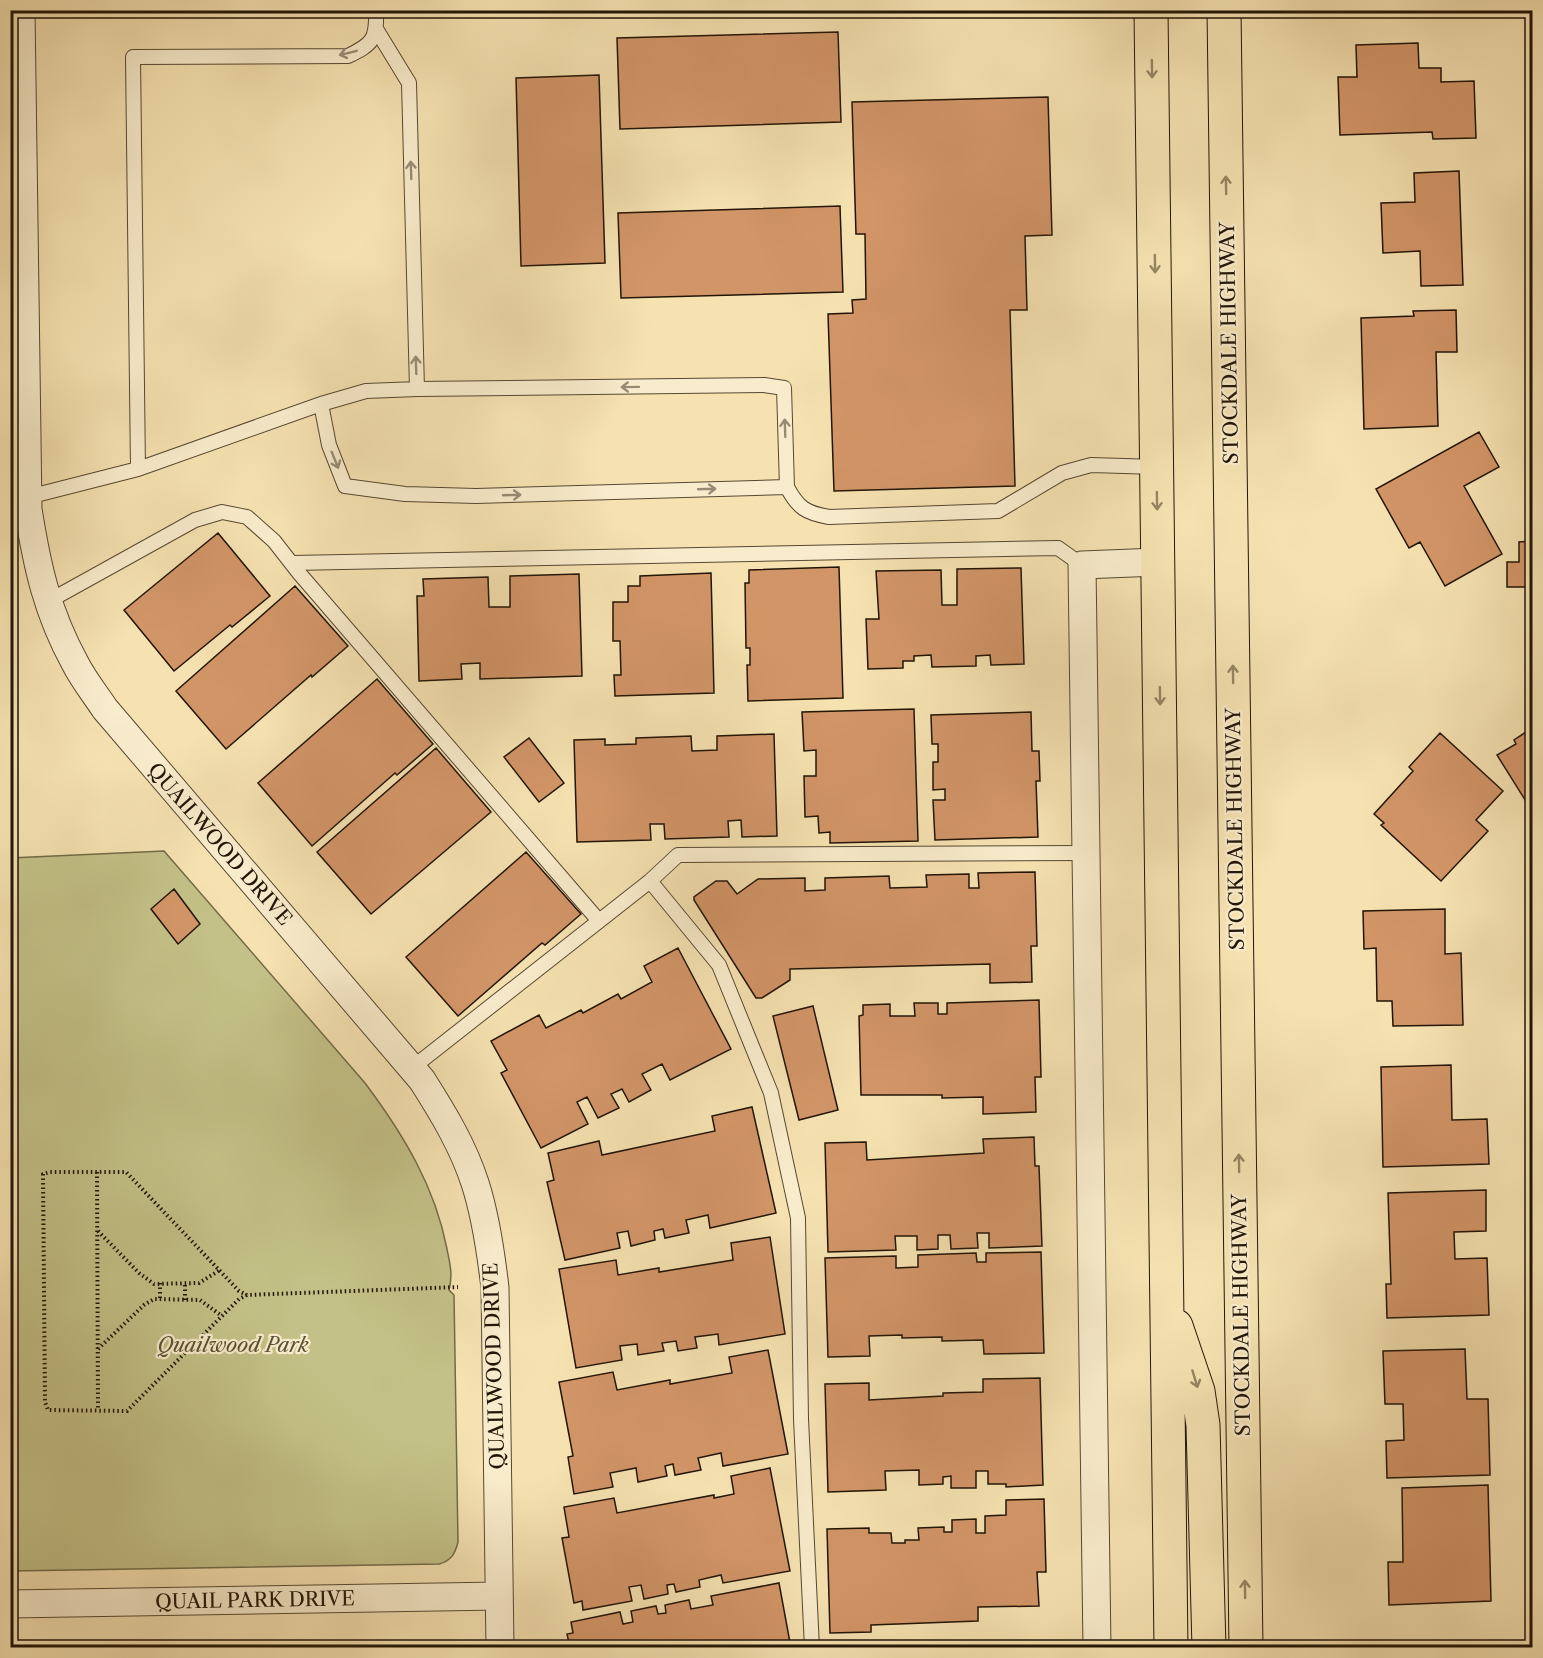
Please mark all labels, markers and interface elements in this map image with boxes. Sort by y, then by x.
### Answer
one-way arrow [339,49,358,60]
one-way arrow [1146,58,1158,78]
one-way arrow [405,160,417,180]
one-way arrow [1221,176,1232,196]
street label: STOCKDALE HIGHWAY [1215,221,1243,465]
one-way arrow [1149,253,1160,273]
one-way arrow [411,355,422,375]
one-way arrow [620,381,640,393]
one-way arrow [779,419,791,439]
one-way arrow [330,451,341,469]
one-way arrow [696,484,716,495]
one-way arrow [501,490,521,501]
one-way arrow [1151,490,1163,510]
one-way arrow [1227,665,1239,685]
one-way arrow [1154,685,1166,705]
street label: STOCKDALE HIGHWAY [1221,707,1249,951]
street label: QUAILWOOD DRIVE [143,758,297,930]
one-way arrow [1233,1154,1245,1174]
street label: STOCKDALE HIGHWAY [1227,1193,1255,1437]
street label: QUAILWOOD DRIVE [478,1262,510,1470]
park label: Quailwood Park [157,1333,309,1357]
one-way arrow [1190,1369,1201,1388]
one-way arrow [1239,1580,1251,1600]
street label: QUAIL PARK DRIVE [155,1586,355,1614]

